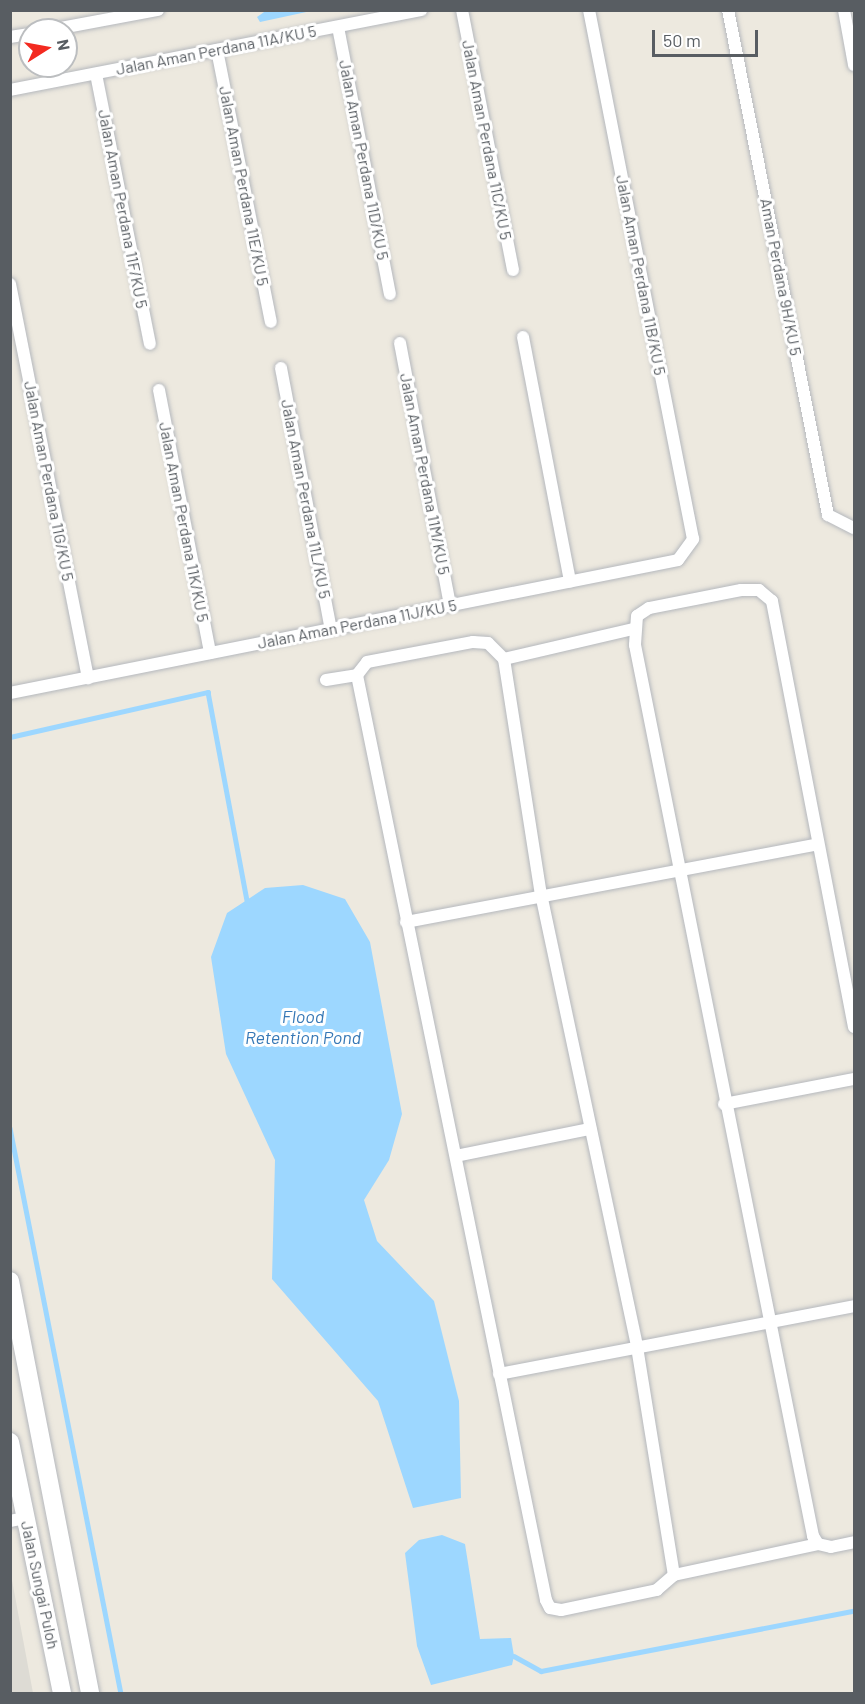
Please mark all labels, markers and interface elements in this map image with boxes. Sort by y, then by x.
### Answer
north arrow [18,18,78,78]
scale bar [655,18,762,56]
street label: Jalan Aman Perdana 11A/KU 5 [114,21,318,79]
text: 50 m [663,29,701,51]
text: N [54,38,75,52]
street label: Jalan Aman Perdana 11C/KU 5 [458,38,516,242]
street label: Jalan Aman Perdana 11D/KU 5 [335,58,393,262]
street label: Jalan Aman Perdana 11E/KU 5 [215,84,273,288]
street label: Jalan Aman Perdana 11F/KU 5 [94,108,152,310]
street label: Jalan Aman Perdana 11B/KU 5 [612,173,670,377]
street label: Aman Perdana 9H/KU 5 [756,197,806,357]
street label: Jalan Aman Perdana 11M/KU 5 [396,372,454,576]
street label: Jalan Aman Perdana 11G/KU 5 [20,379,78,583]
street label: Jalan Aman Perdana 11L/KU 5 [277,398,335,600]
street label: Jalan Aman Perdana 11K/KU 5 [155,420,213,624]
street label: Jalan Aman Perdana 11J/KU 5 [256,595,458,653]
water label: Flood Retention Pond [245,1006,361,1048]
street label: Jalan Sungai Puloh [17,1519,63,1651]

